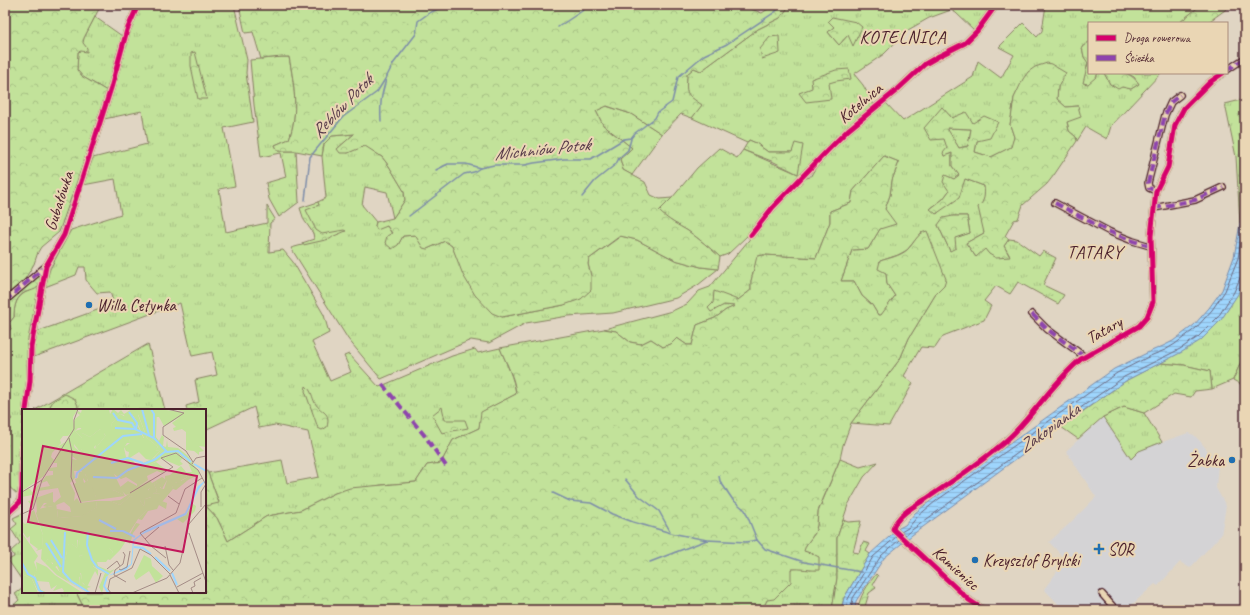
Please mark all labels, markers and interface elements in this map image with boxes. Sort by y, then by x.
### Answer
legend [1088,22,1228,74]
district label: KOTELNICA [860,26,946,48]
text: Droga rowerowa [1124,30,1191,46]
text: Ścieżka [1124,50,1154,66]
water label: Reblów Potok [307,67,380,142]
street label: Kotelnica [833,77,888,128]
water label: Michniów Potok [493,133,594,165]
street label: Gubałówka [40,167,79,233]
district label: TATARY [1067,241,1126,263]
place label: Willa Cetynka [97,295,178,316]
marker: Willa Cetynka [84,300,94,310]
street label: Tatary [1082,311,1127,349]
water label: Zakopianka [1014,398,1085,457]
inset map [22,409,206,593]
place label: Żabka [1187,450,1225,471]
marker: Żabka [1227,455,1237,465]
place label: SOR [1108,539,1135,560]
street label: Kamieniec [928,541,984,595]
marker: SOR [1093,543,1105,555]
place label: Krzysztof Brylski [983,550,1081,571]
marker: Krzysztof Brylski [970,555,980,565]

